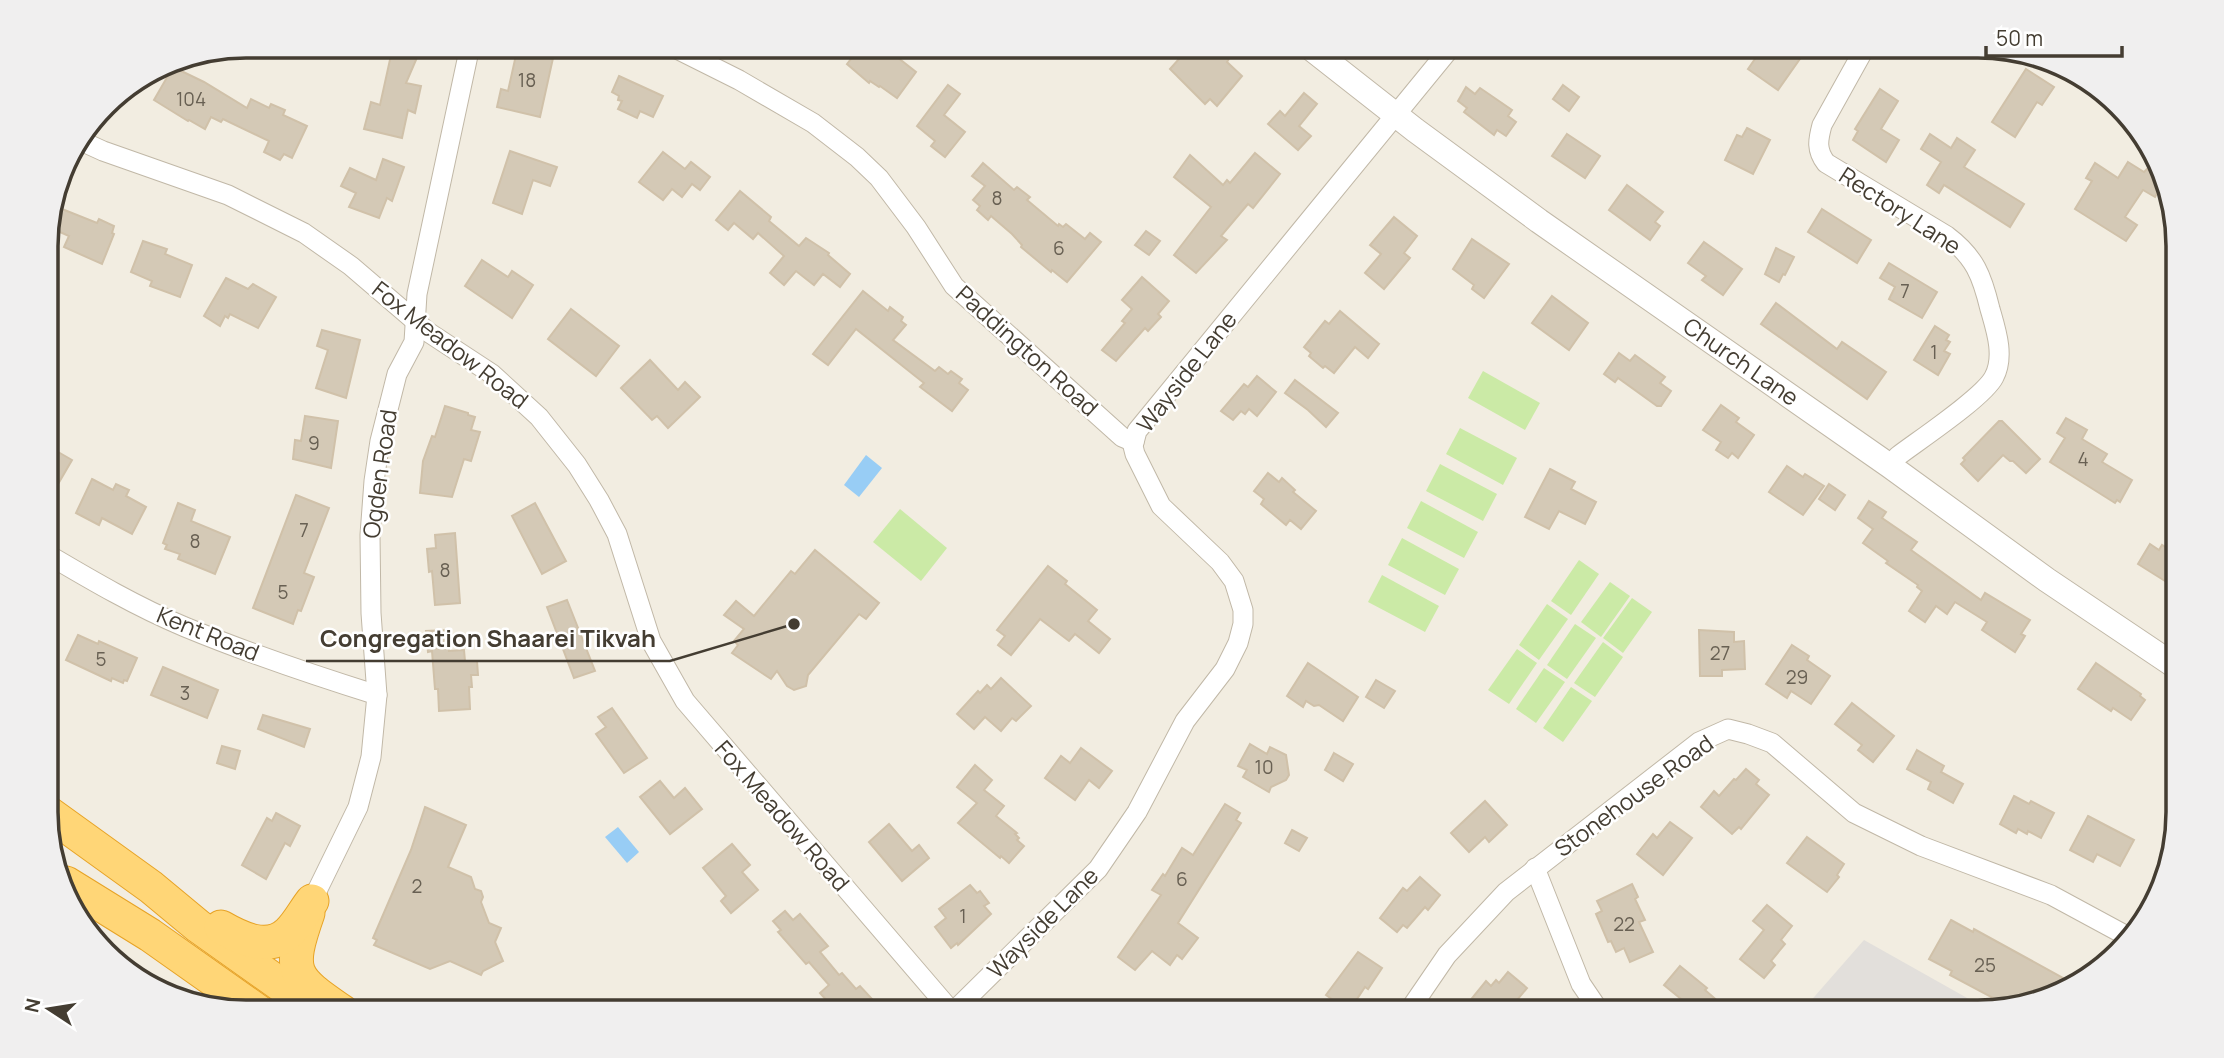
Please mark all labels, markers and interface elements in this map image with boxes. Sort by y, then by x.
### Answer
scale bar [1986,14,2122,58]
text: 50 m [1996,24,2043,52]
house number: 18 [518,67,536,93]
house number: 104 [176,86,206,112]
street label: Rectory Lane [1833,159,1968,262]
house number: 8 [991,185,1003,211]
house number: 6 [1053,235,1065,261]
street label: Fox Meadow Road [366,273,535,415]
street label: Paddington Road [950,278,1106,423]
house number: 7 [1900,278,1910,304]
street label: Wayside Lane [1129,304,1244,439]
street label: Church Lane [1677,309,1806,413]
house number: 1 [1930,339,1938,365]
street label: Ogden Road [354,407,404,540]
house number: 9 [308,430,320,456]
house number: 4 [2077,446,2089,472]
house number: 7 [299,517,309,543]
house number: 8 [189,528,201,554]
house number: 8 [439,557,451,583]
house number: 5 [278,579,289,605]
street label: Kent Road [152,598,264,668]
callout: Congregation Shaarei Tikvah [306,616,670,661]
text: Congregation Shaarei Tikvah [320,621,656,654]
house number: 27 [1710,640,1730,666]
house number: 5 [96,646,107,672]
house number: 29 [1786,664,1808,690]
house number: 3 [180,680,190,706]
street label: Stonehouse Road [1548,727,1719,864]
street label: Fox Meadow Road [708,733,857,898]
house number: 10 [1254,754,1274,780]
street label: Wayside Lane [980,860,1105,985]
house number: 6 [1176,866,1188,892]
house number: 2 [412,873,422,899]
house number: 1 [959,903,967,929]
house number: 22 [1613,911,1635,937]
house number: 25 [1974,952,1996,978]
north arrow [14,974,84,1044]
text: N [18,996,47,1015]

